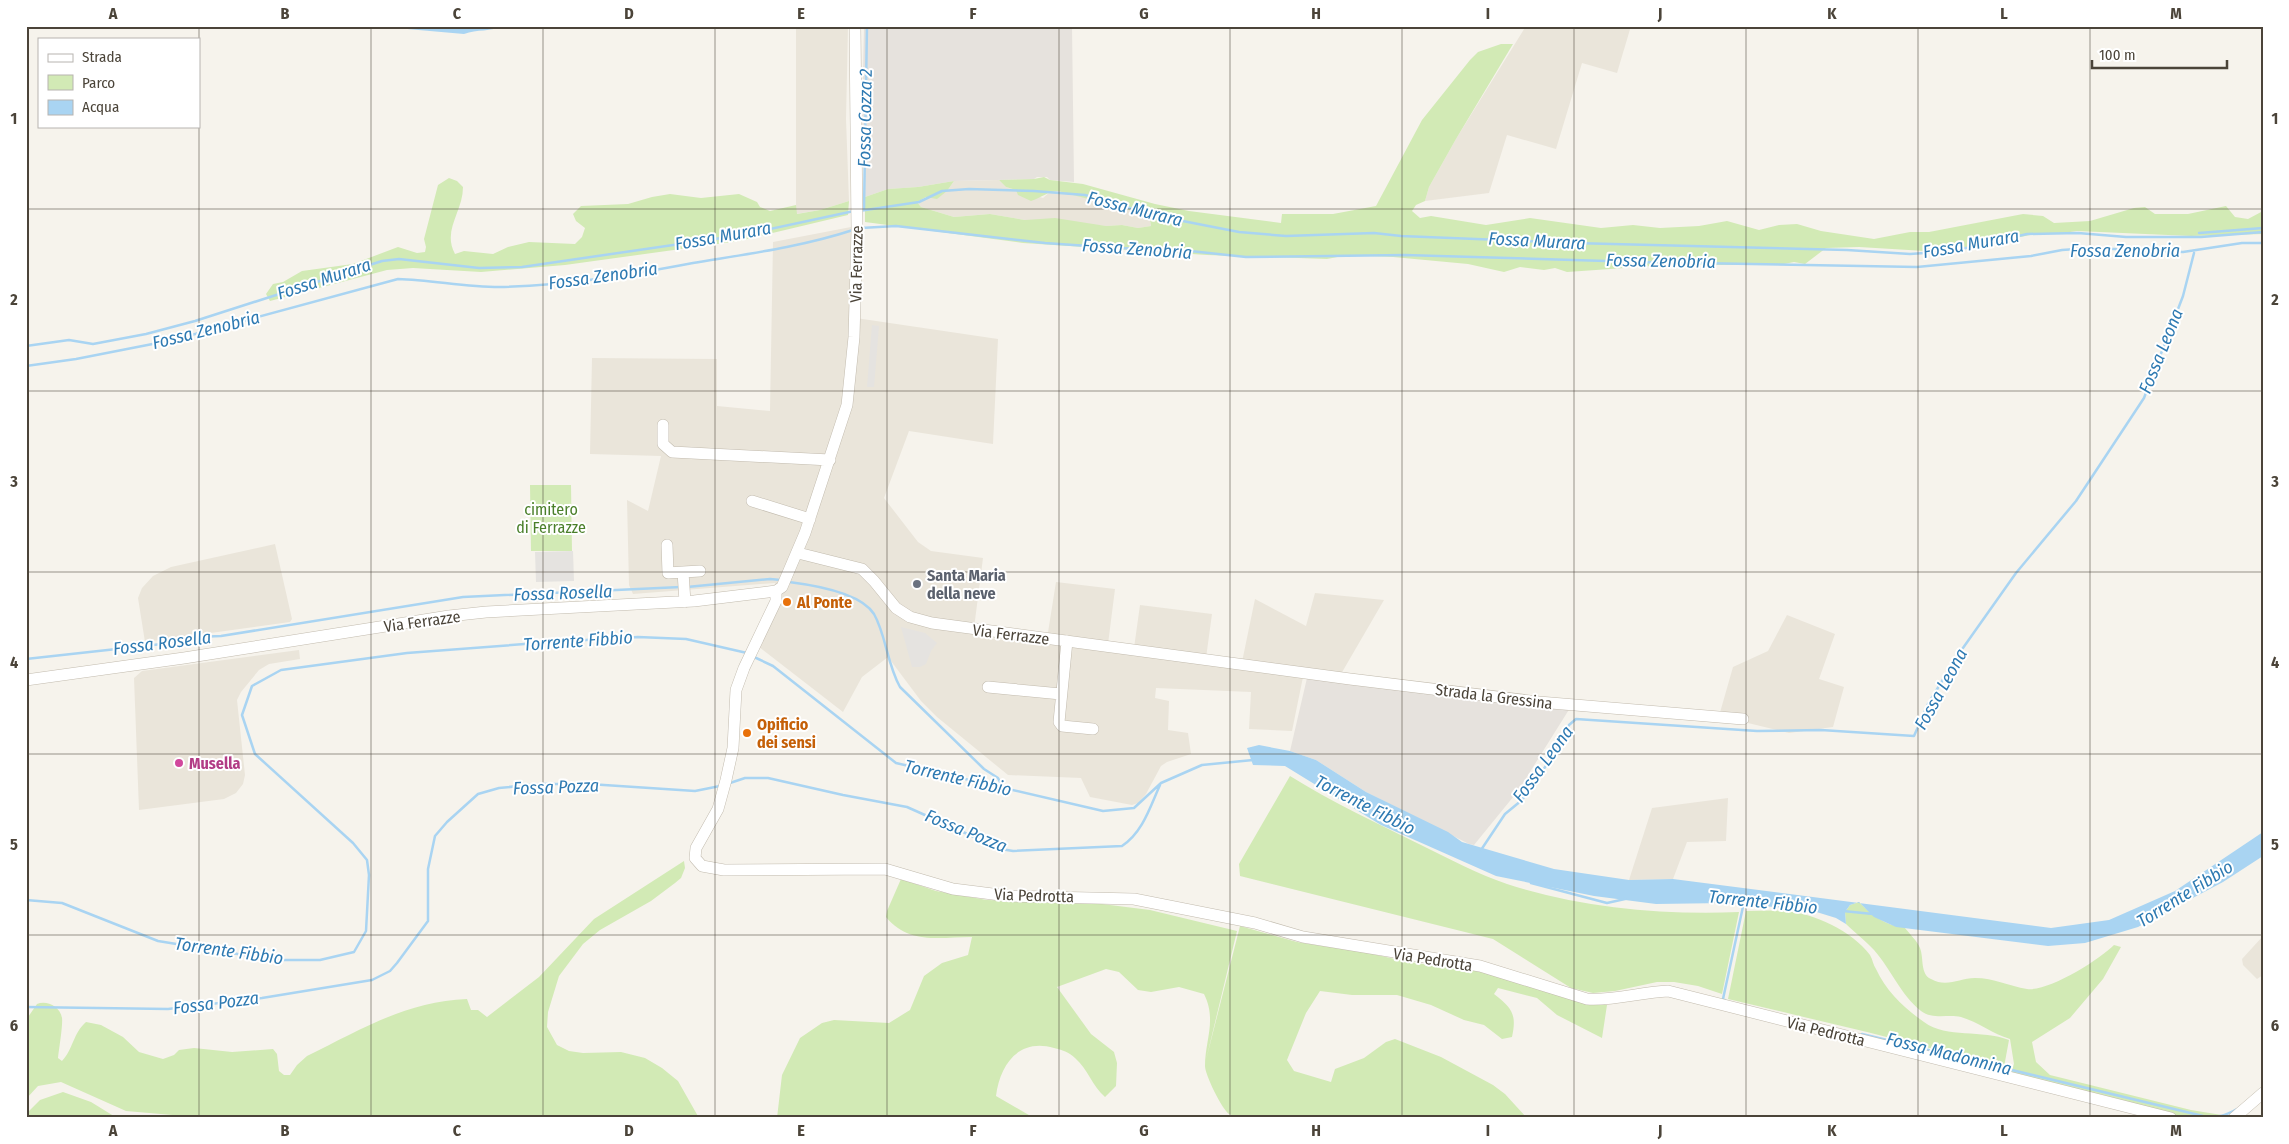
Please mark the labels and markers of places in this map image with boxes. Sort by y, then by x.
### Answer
place label: Santa Maria della neve [927,566,1006,603]
marker: Santa Maria della neve [911,578,923,590]
place label: Al Ponte [796,593,852,612]
marker: Al Ponte [781,596,793,608]
place label: Opificio dei sensi [757,715,816,752]
marker: Opificio dei sensi [741,727,753,739]
place label: Musella [189,754,241,773]
marker: Musella [173,757,185,769]

